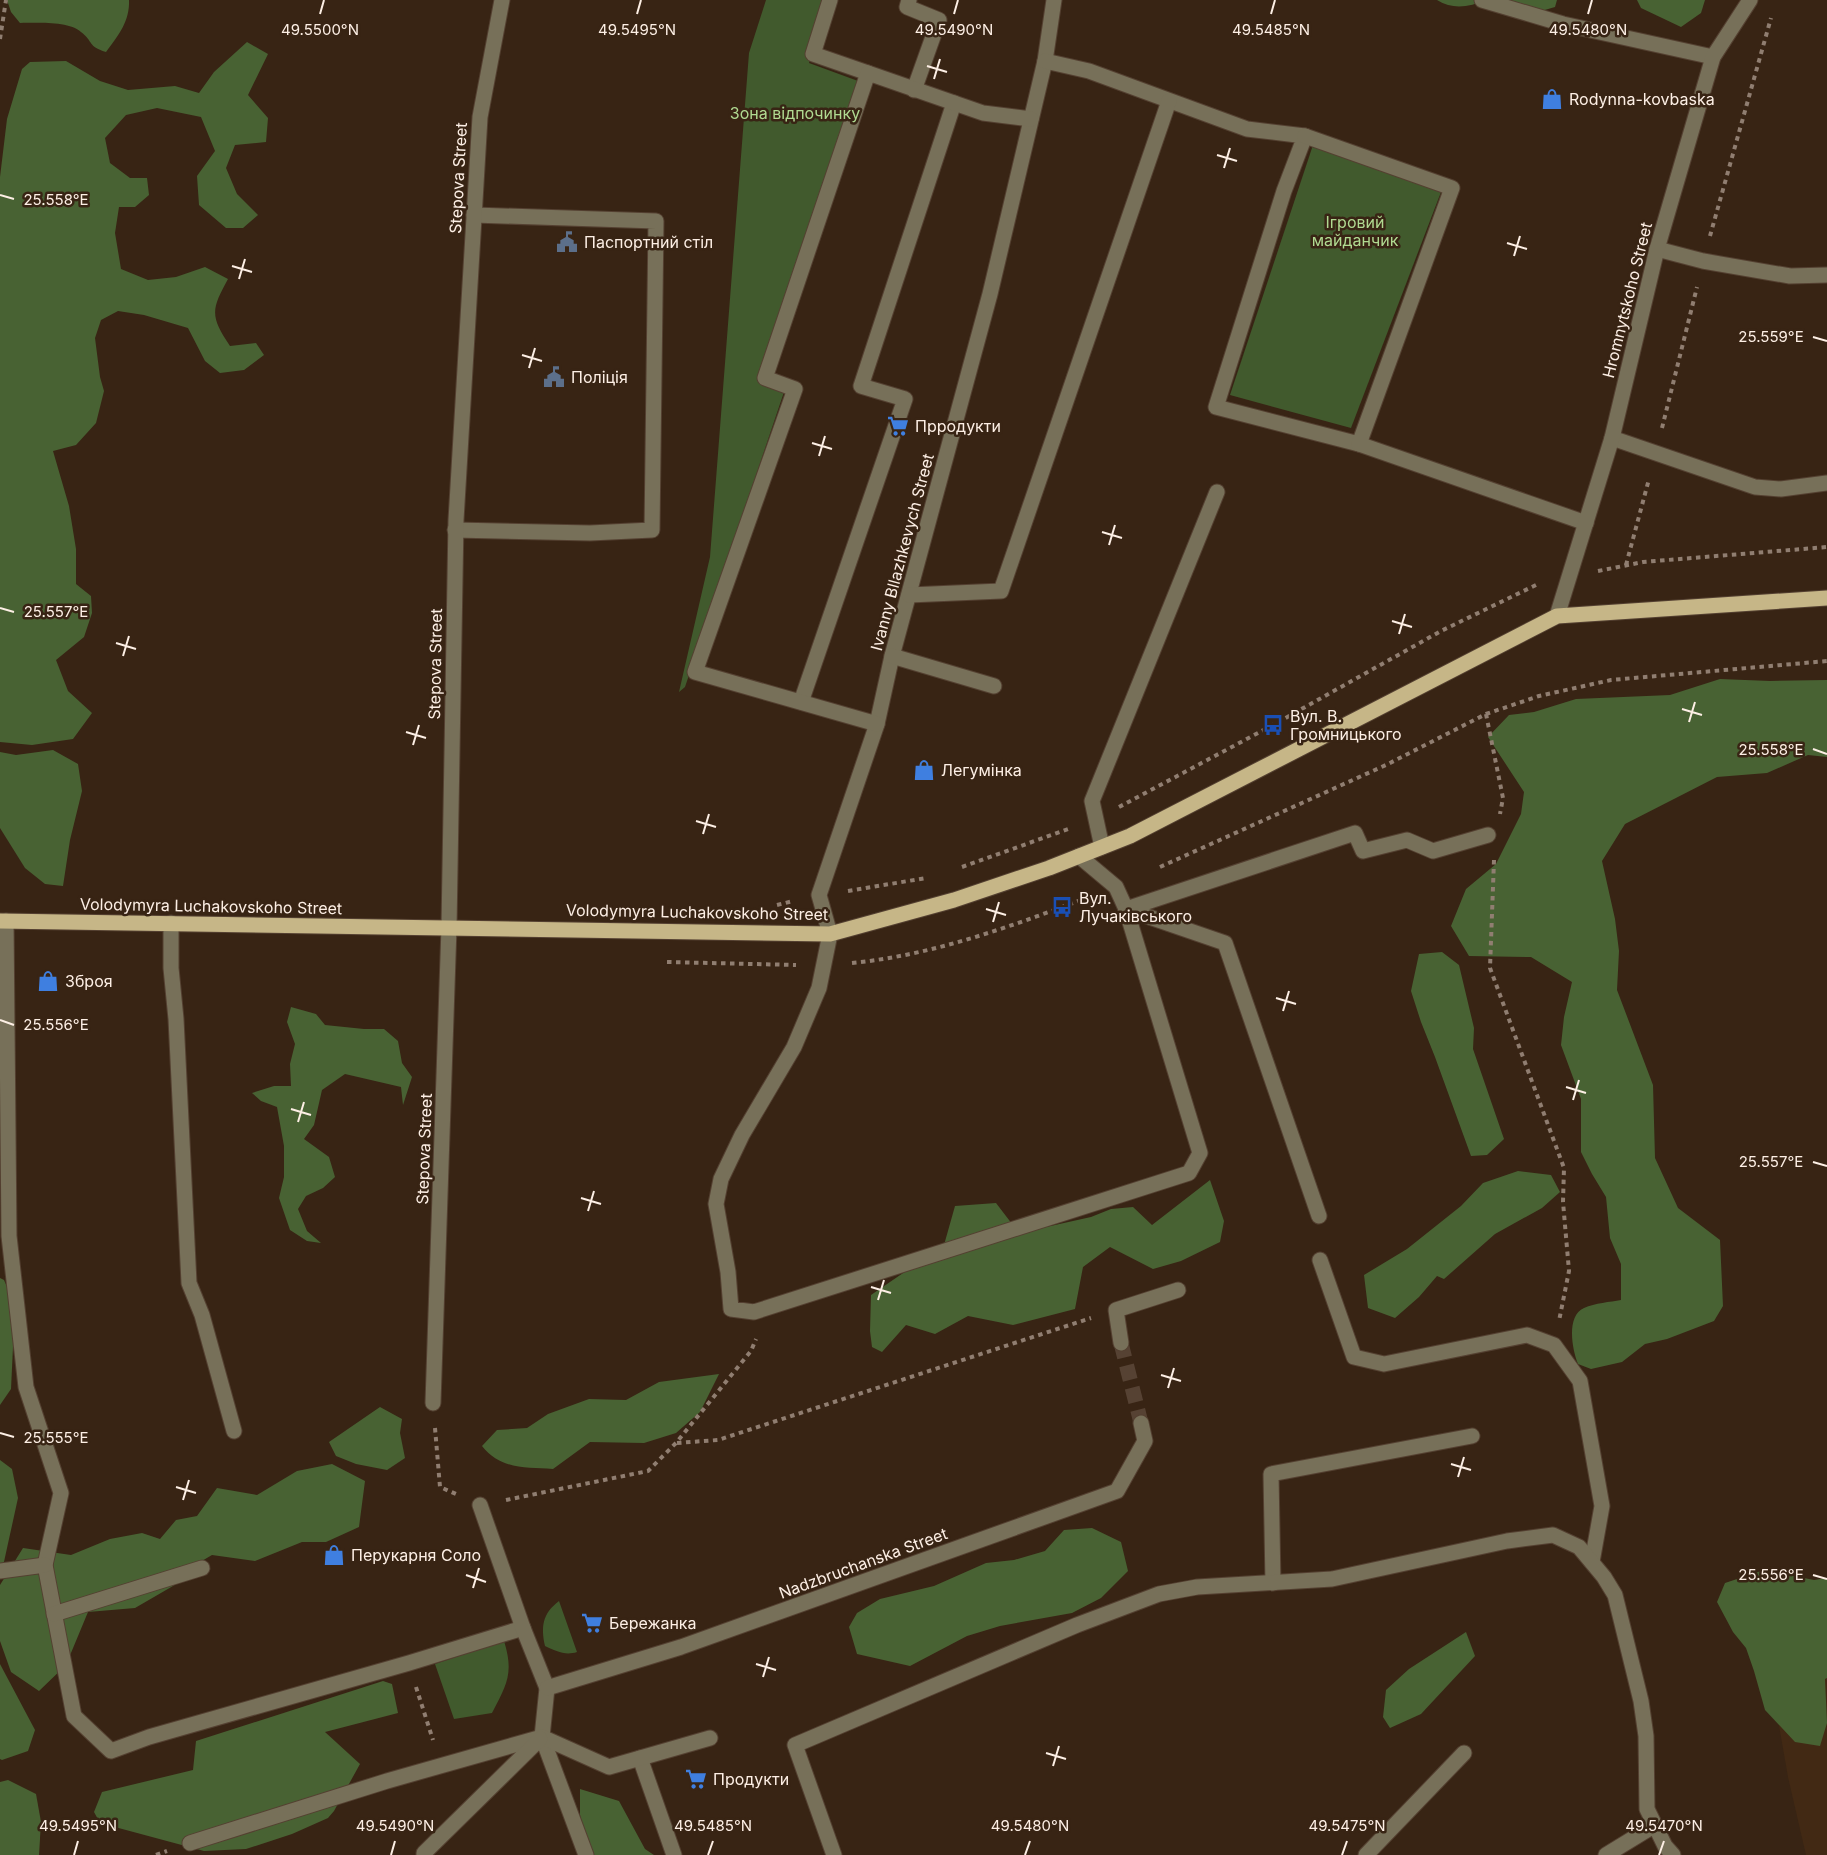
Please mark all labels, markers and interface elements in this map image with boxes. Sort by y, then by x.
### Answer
text: 49.5500°N [281,20,359,39]
text: 49.5495°N [598,20,676,39]
text: 49.5490°N [915,20,993,39]
text: 49.5485°N [1232,20,1310,39]
text: 49.5480°N [1549,20,1627,39]
shop icon: Rodynna-kovbaska [1540,87,1564,111]
place label: Rodynna-kovbaska [1569,89,1715,109]
park label: Зона відпочинку [730,103,860,123]
street label: Stepova Street [445,122,471,234]
text: 25.558°E [23,190,89,209]
park label: Ігровий майданчик [1312,212,1399,250]
street label: Hromnytskoho Street [1598,220,1656,380]
public building icon: Паспортний стіл [555,230,579,254]
place label: Паспортний стіл [584,232,713,252]
text: 25.559°E [1738,327,1804,346]
public building icon: Поліція [542,365,566,389]
place label: Поліція [571,367,628,387]
supermarket icon: Прродукти [886,414,910,438]
place label: Прродукти [915,416,1001,436]
street label: Ivanny Bllazhkevych Street [866,451,938,653]
text: 25.557°E [24,602,88,621]
street label: Stepova Street [424,608,446,720]
place label: Вул. В. Громницького [1290,706,1402,744]
bus stop icon: Вул. В. Громницького [1261,713,1285,737]
text: 25.558°E [1738,740,1804,759]
shop icon: Легумінка [912,758,936,782]
place label: Легумінка [941,760,1022,780]
place label: Вул. Лучаківського [1079,888,1192,926]
street label: Volodymyra Luchakovskoho Street [80,894,342,918]
bus stop icon: Вул. Лучаківського [1050,895,1074,919]
street label: Volodymyra Luchakovskoho Street [566,900,828,924]
shop icon: Зброя [36,969,60,993]
place label: Зброя [65,971,113,991]
text: 25.556°E [23,1015,89,1034]
street label: Stepova Street [412,1093,436,1205]
text: 25.557°E [1739,1152,1803,1171]
text: 25.555°E [23,1428,89,1447]
street label: Nadzbruchanska Street [776,1523,950,1603]
shop icon: Перукарня Соло [322,1543,346,1567]
place label: Перукарня Соло [351,1545,481,1565]
text: 25.556°E [1738,1565,1804,1584]
supermarket icon: Бережанка [580,1611,604,1635]
place label: Бережанка [609,1613,697,1633]
supermarket icon: Продукти [684,1767,708,1791]
place label: Продукти [713,1769,789,1789]
text: 49.5495°N [39,1816,117,1835]
text: 49.5490°N [356,1816,434,1835]
text: 49.5485°N [674,1816,752,1835]
text: 49.5480°N [991,1816,1069,1835]
text: 49.5475°N [1308,1816,1386,1835]
text: 49.5470°N [1625,1816,1703,1835]

